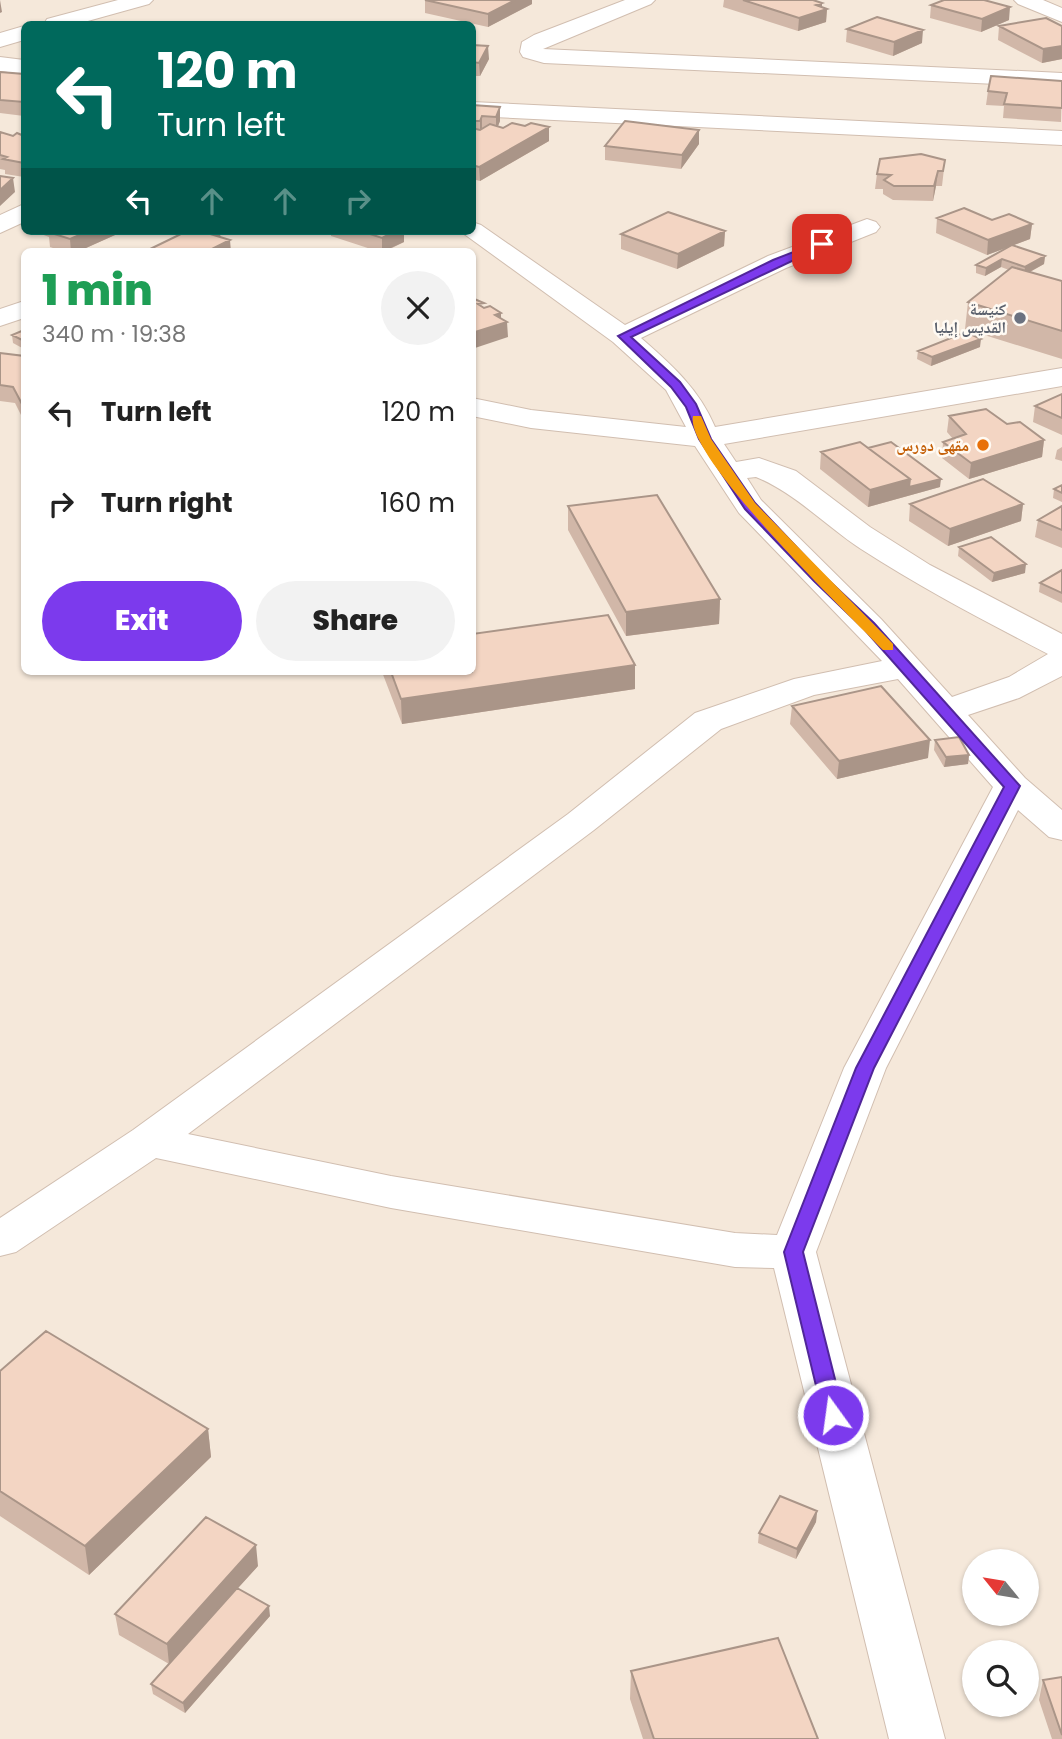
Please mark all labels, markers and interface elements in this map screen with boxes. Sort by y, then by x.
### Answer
text: 120 m [157,37,298,105]
icon: left [42,49,133,140]
text: Turn left [157,102,286,147]
icon: left [120,182,158,220]
icon: ahead [193,182,231,220]
icon: ahead [266,182,304,220]
icon: right [339,182,377,220]
pin [792,214,852,274]
icon: arrive [803,225,841,263]
text: 1 min [42,261,153,320]
button: close [381,271,455,345]
place label: كنيسة القديس إيليا [934,298,1006,339]
marker: كنيسة القديس إيليا [1012,310,1028,326]
text: 340 m · 19:38 [42,318,186,350]
icon: left [42,394,80,432]
text: Turn left [101,394,212,430]
text: 120 m [382,394,455,430]
place label: مقهى دورس [896,434,969,457]
marker: مقهى دورس [975,437,991,453]
icon: right [42,485,80,523]
text: Turn right [101,485,233,521]
text: 160 m [380,485,455,521]
button: Exit [42,581,242,661]
button: Share [256,581,455,661]
position arrow [796,1378,870,1452]
north arrow [962,1549,1040,1626]
map controls [962,1549,1039,1717]
button: search [962,1640,1039,1717]

